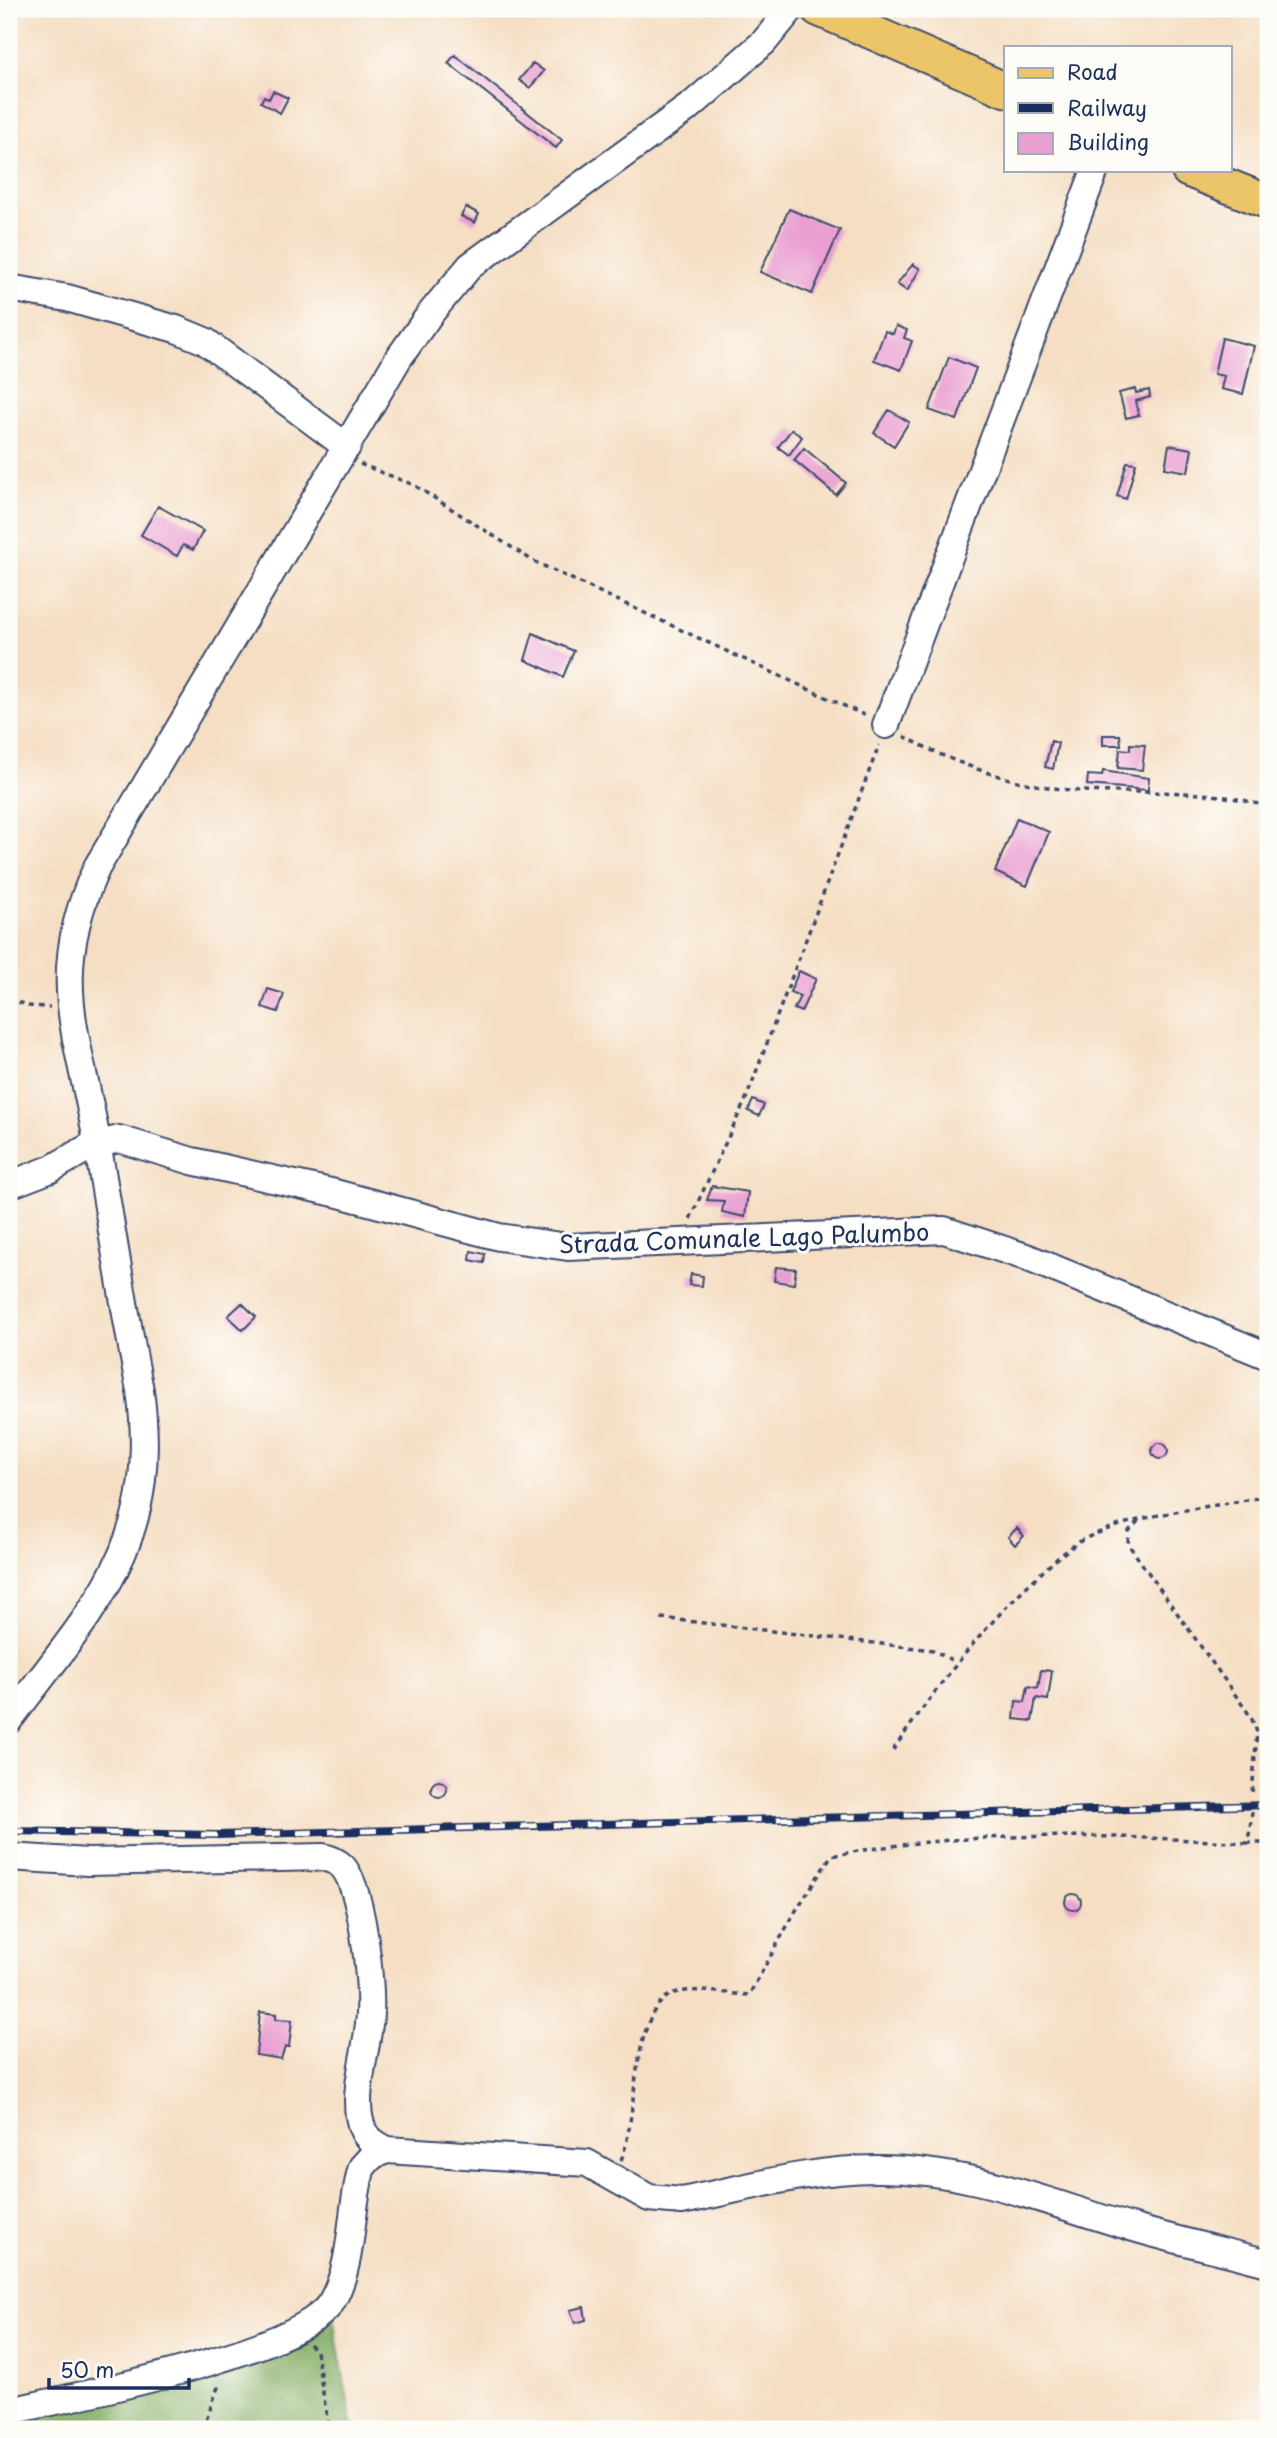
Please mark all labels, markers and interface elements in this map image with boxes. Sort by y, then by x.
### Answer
legend [1004,46,1232,172]
text: Road [1067,55,1118,87]
text: Railway [1067,91,1147,123]
text: Building [1067,125,1149,157]
street label: Strada Comunale Lago Palumbo [558,1213,930,1261]
scale bar [49,2347,189,2391]
text: 50 m [60,2353,114,2385]

